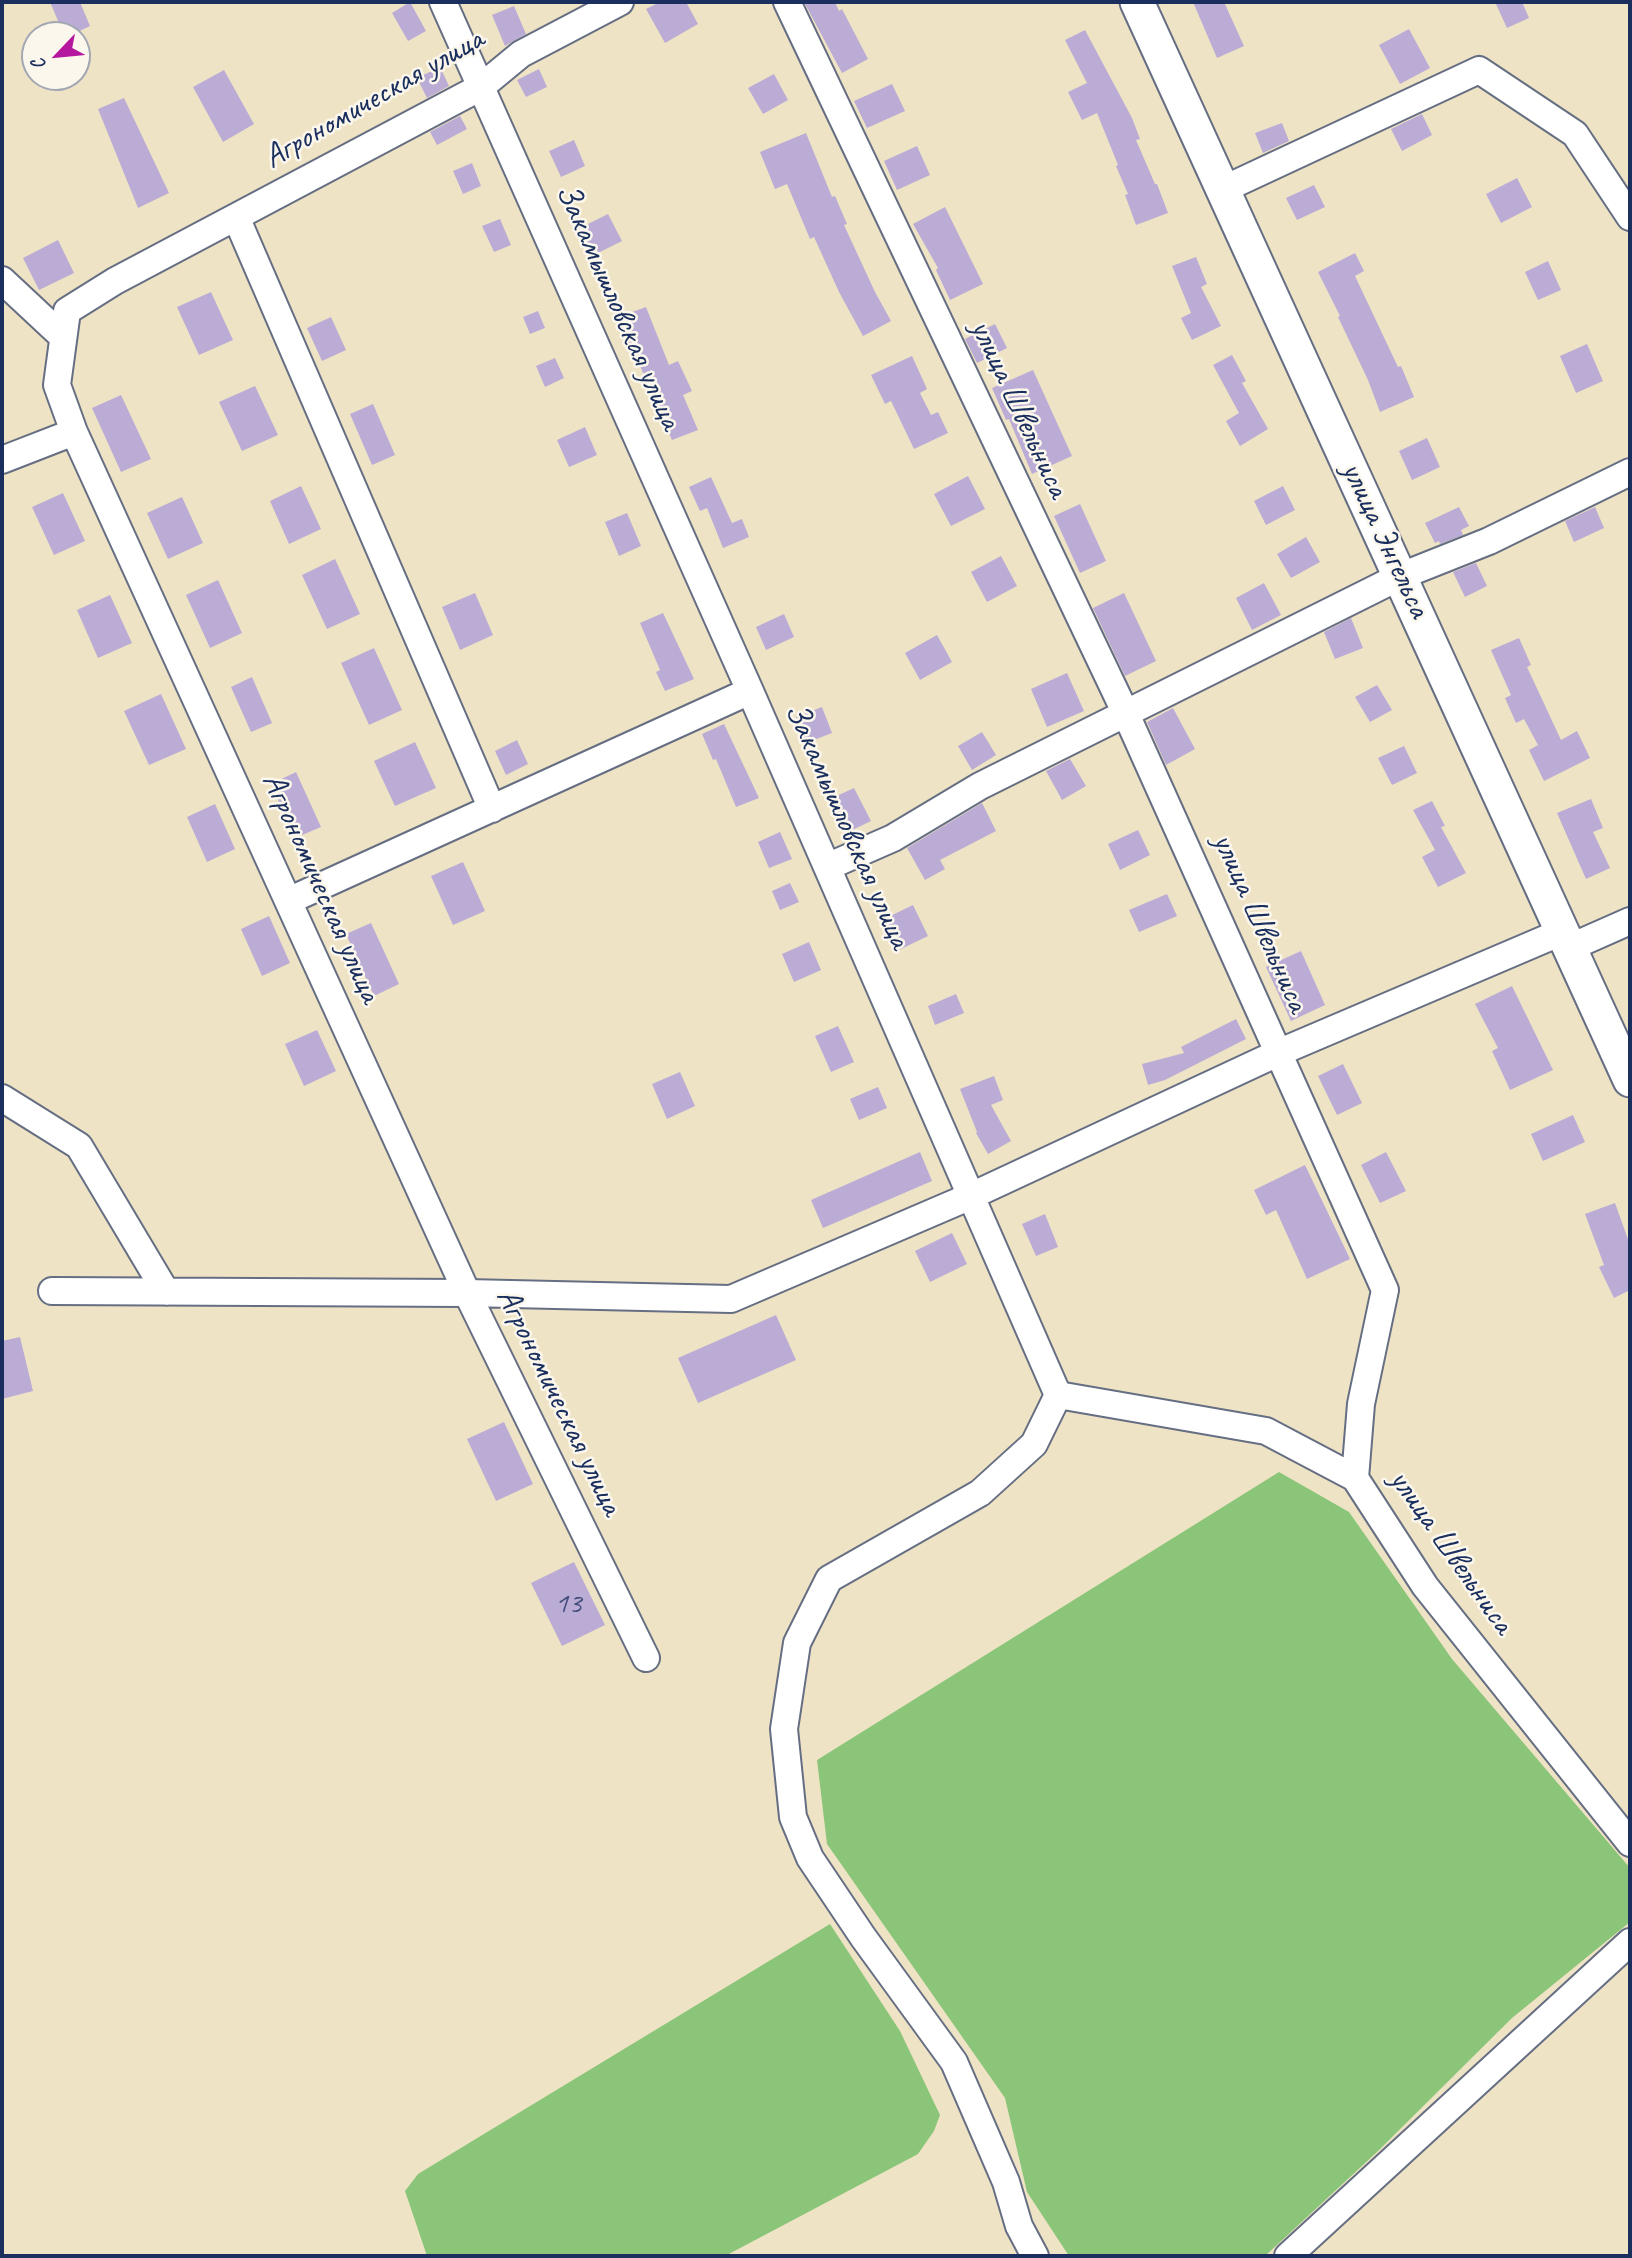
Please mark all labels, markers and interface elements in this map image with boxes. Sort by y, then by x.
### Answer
street label: Агрономическая улица [257,20,491,178]
north arrow [21,21,91,91]
text: С [26,55,52,74]
street label: Закамышловская улица [546,178,690,436]
street label: улица Швельниса [961,314,1077,504]
street label: улица Энгельса [1332,456,1438,624]
street label: Закамышловская улица [775,697,919,955]
street label: Агрономическая улица [253,767,389,1009]
street label: улица Швельниса [1203,827,1317,1019]
street label: Агрономическая улица [487,1282,631,1522]
street label: улица Швельниса [1380,1462,1522,1642]
house number: 13 [555,1586,581,1622]

